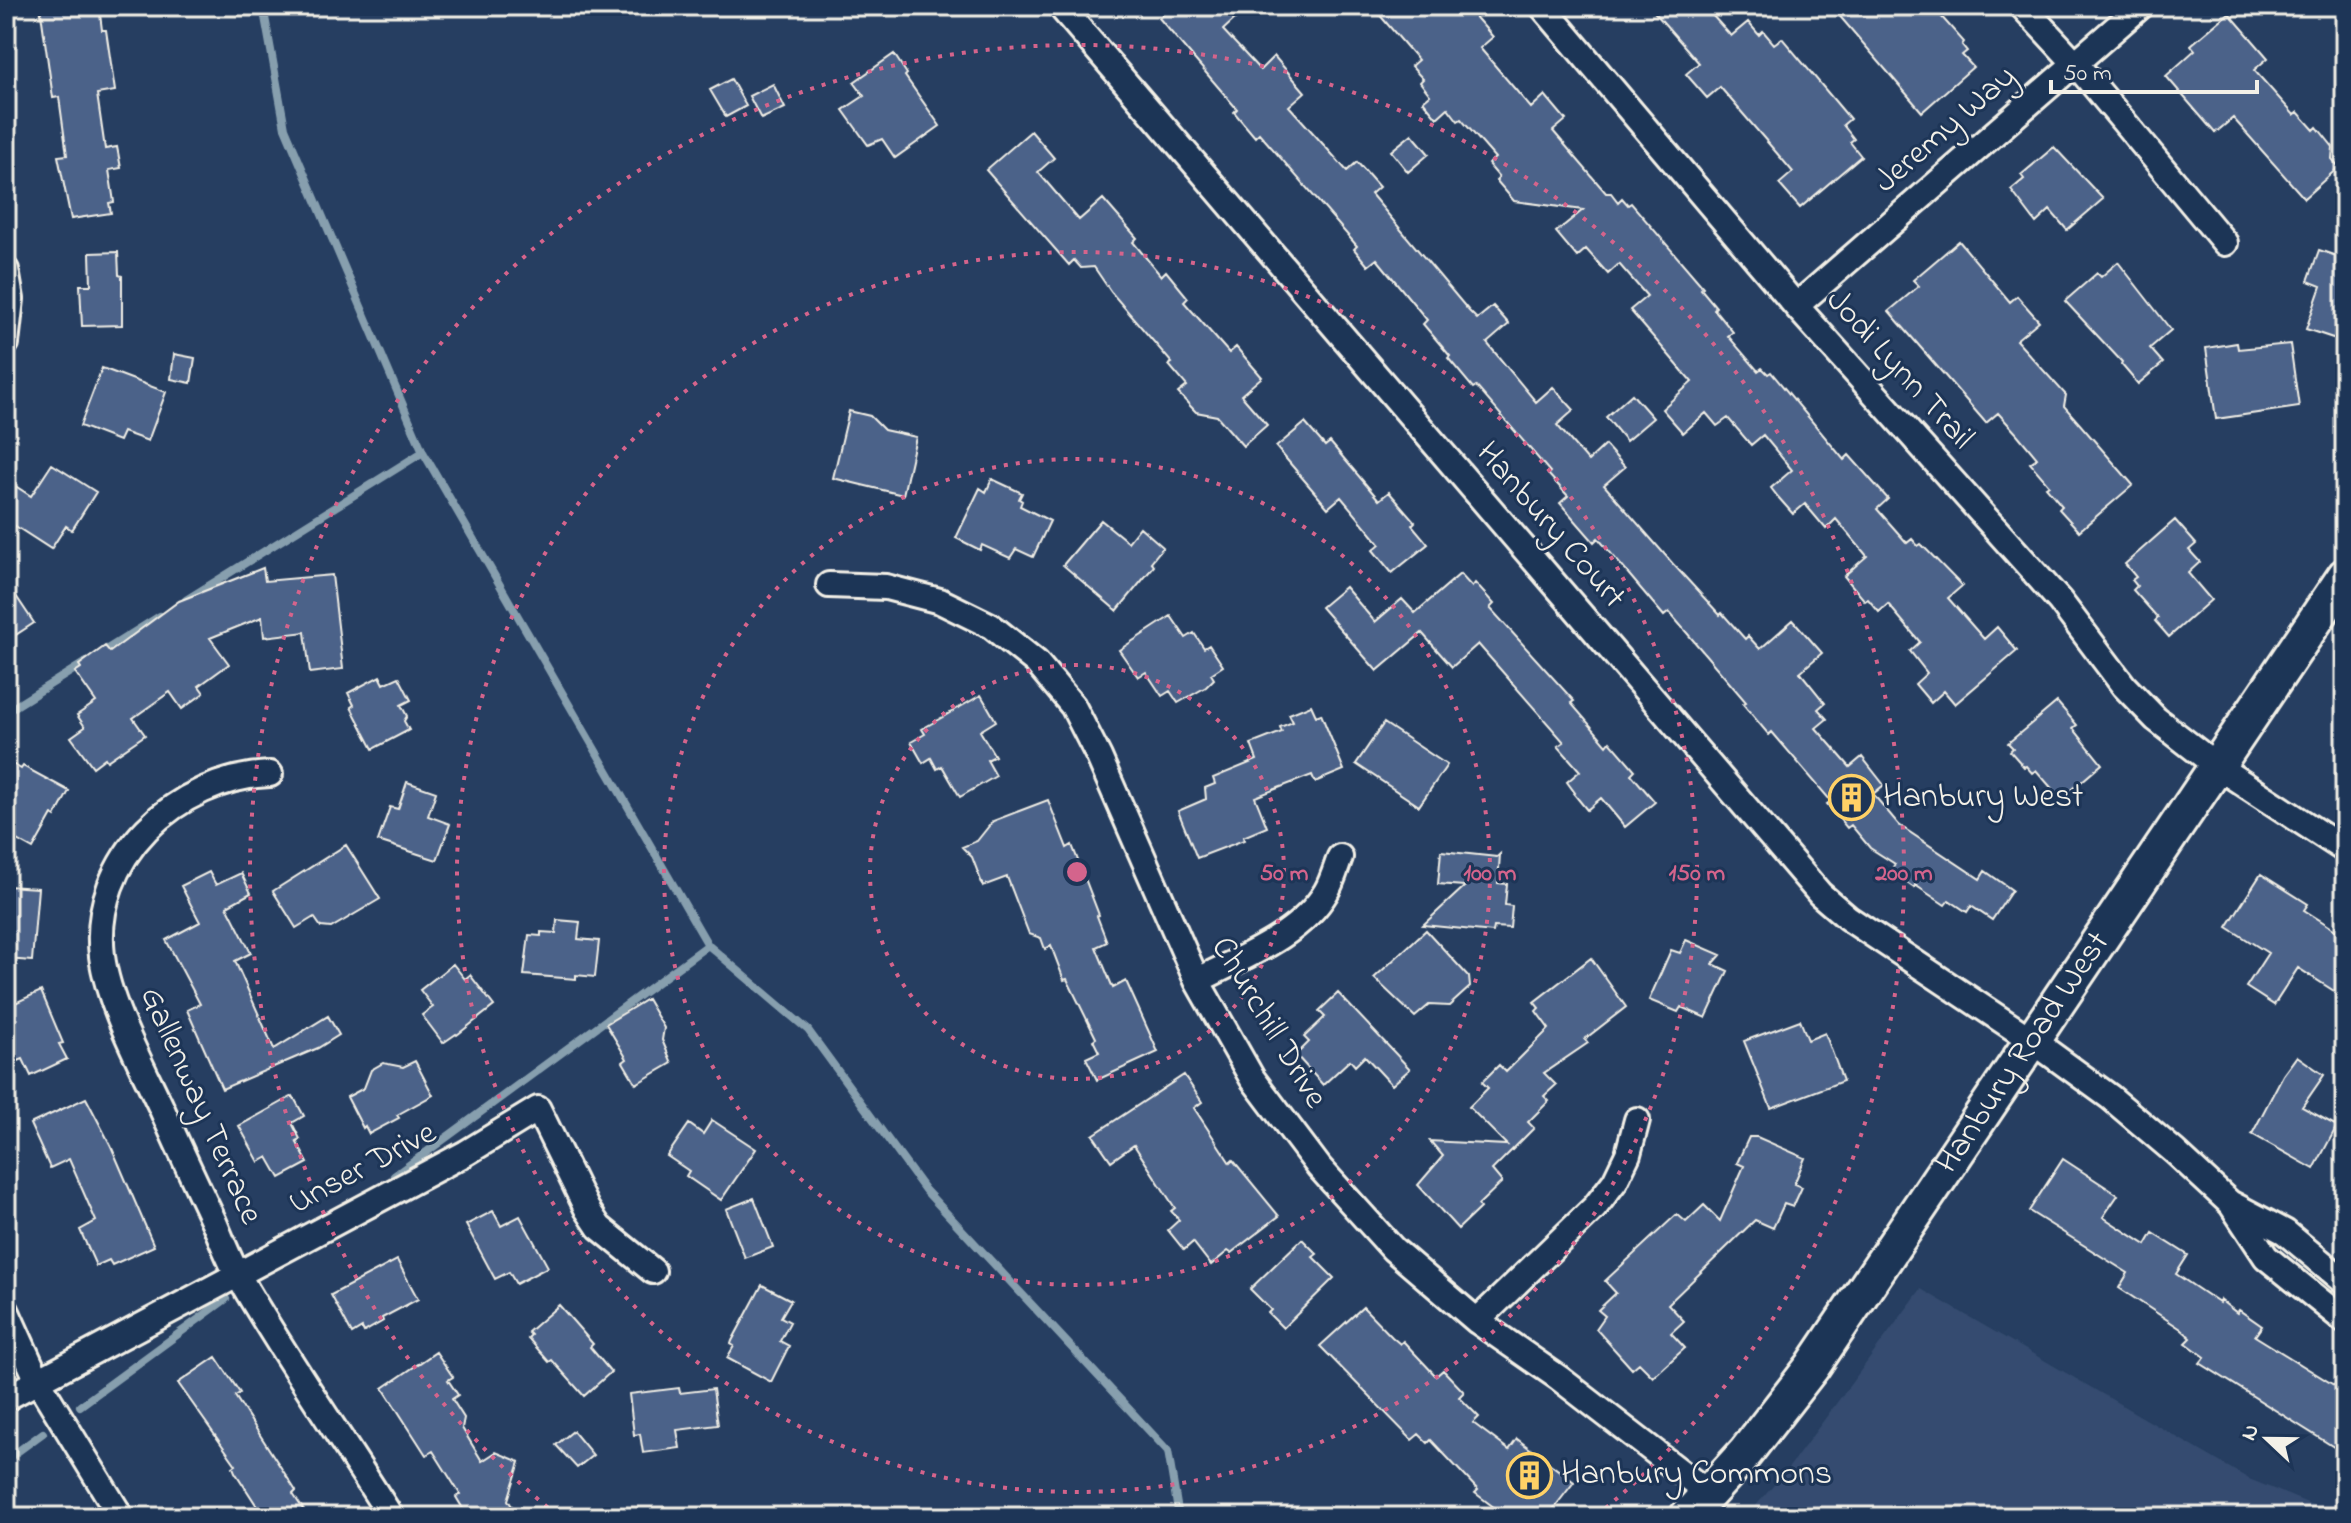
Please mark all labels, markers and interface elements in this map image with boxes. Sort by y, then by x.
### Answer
scale bar [2051,44,2257,94]
street label: Jeremy Way [1864,54,2028,206]
text: 50 m [2063,57,2112,92]
street label: Jodi Lynn Trail [1813,278,1985,462]
street label: Hanbury Court [1463,431,1637,621]
place label: Hanbury West [1883,773,2083,823]
building icon: Hanbury West [1828,774,1876,822]
text: 50 m [1260,857,1309,892]
text: 100 m [1464,857,1517,892]
text: 150 m [1669,857,1726,892]
text: 200 m [1874,857,1933,892]
centre of rings [1063,858,1091,886]
street label: Hanbury Road West [1924,922,2123,1184]
street label: Churchill Drive [1197,927,1340,1119]
street label: Gallenway Terrace [125,979,275,1234]
street label: Unser Drive [280,1109,446,1229]
north arrow [2227,1399,2307,1479]
text: N [2234,1420,2269,1446]
place label: Hanbury Commons [1561,1450,1832,1500]
building icon: Hanbury Commons [1506,1451,1554,1499]

